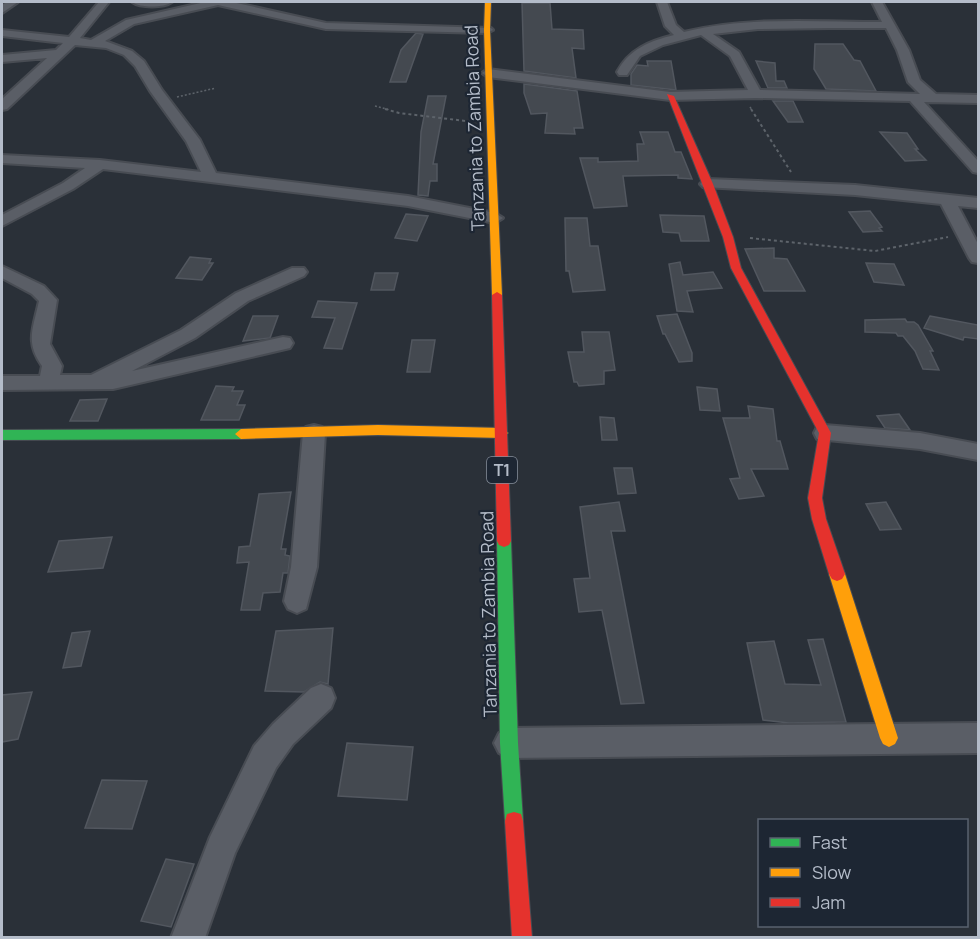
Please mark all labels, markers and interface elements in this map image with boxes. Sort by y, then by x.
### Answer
street label: Tanzania to Zambia Road [458,25,490,231]
road number: T1 [487,457,517,483]
street label: Tanzania to Zambia Road [474,511,502,717]
legend [758,819,968,927]
text: Fast [812,830,847,854]
text: Slow [812,860,852,884]
text: Jam [812,890,846,914]

